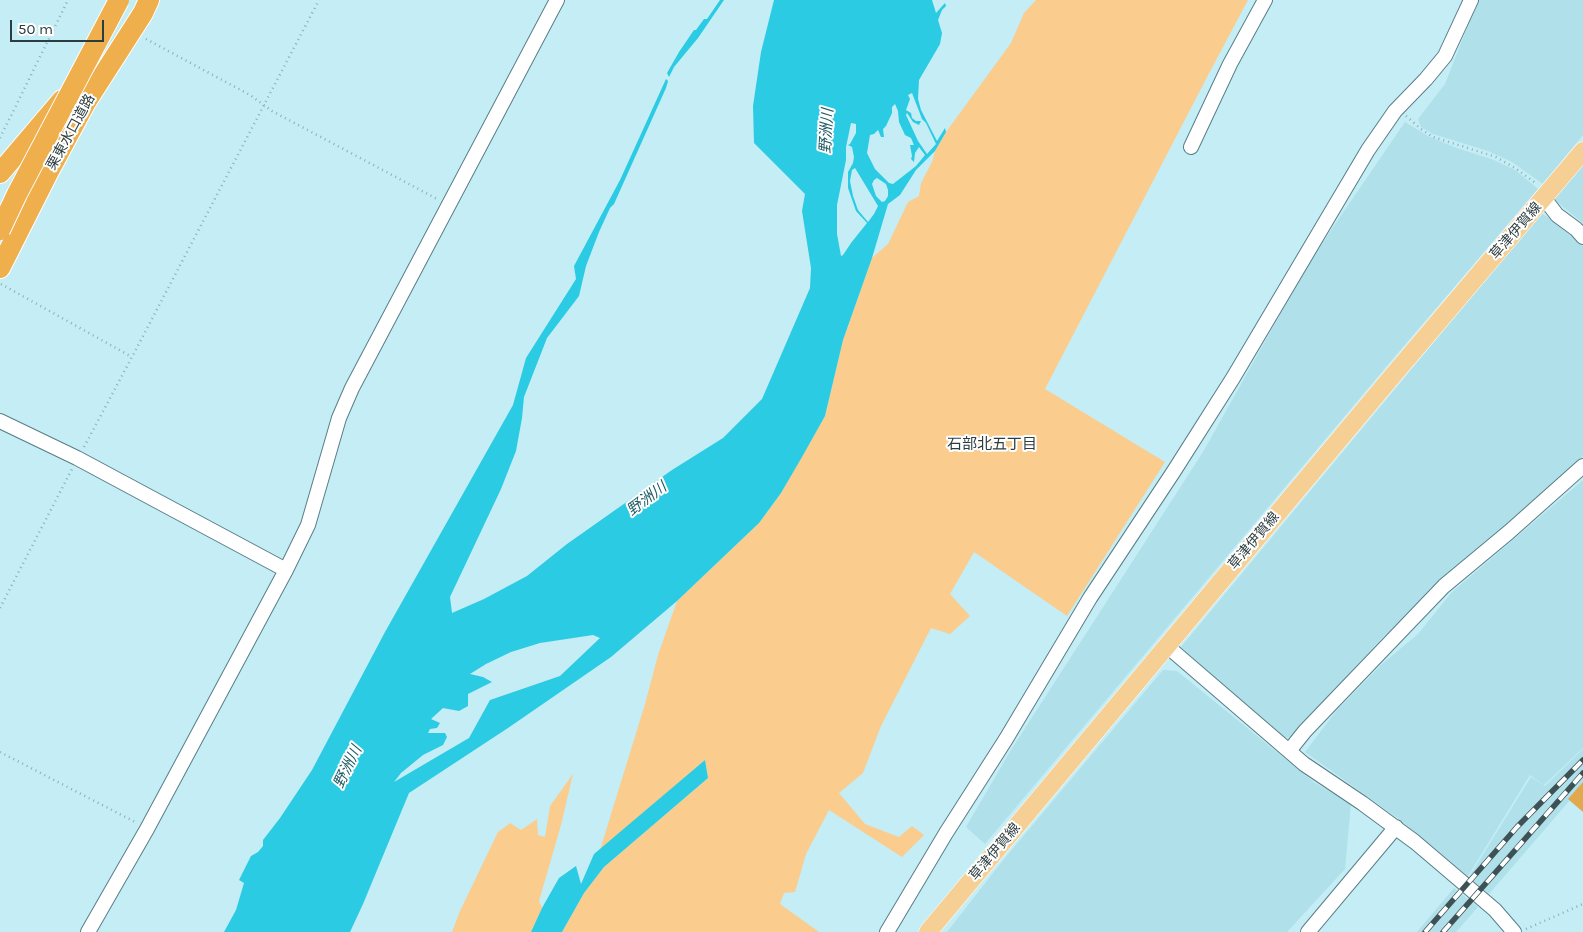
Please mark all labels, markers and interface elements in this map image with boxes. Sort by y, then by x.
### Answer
scale bar [12,10,106,42]
text: 50 m [18,20,53,38]
street label: 栗東水口道路 [43,91,99,173]
water label: 野洲川 [817,108,837,154]
street label: 草津伊賀線 [1487,199,1545,263]
district label: 石部北五丁目 [947,436,1037,454]
water label: 野洲川 [624,478,670,520]
street label: 草津伊賀線 [1225,509,1283,573]
water label: 野洲川 [330,743,366,791]
street label: 草津伊賀線 [966,820,1024,884]

